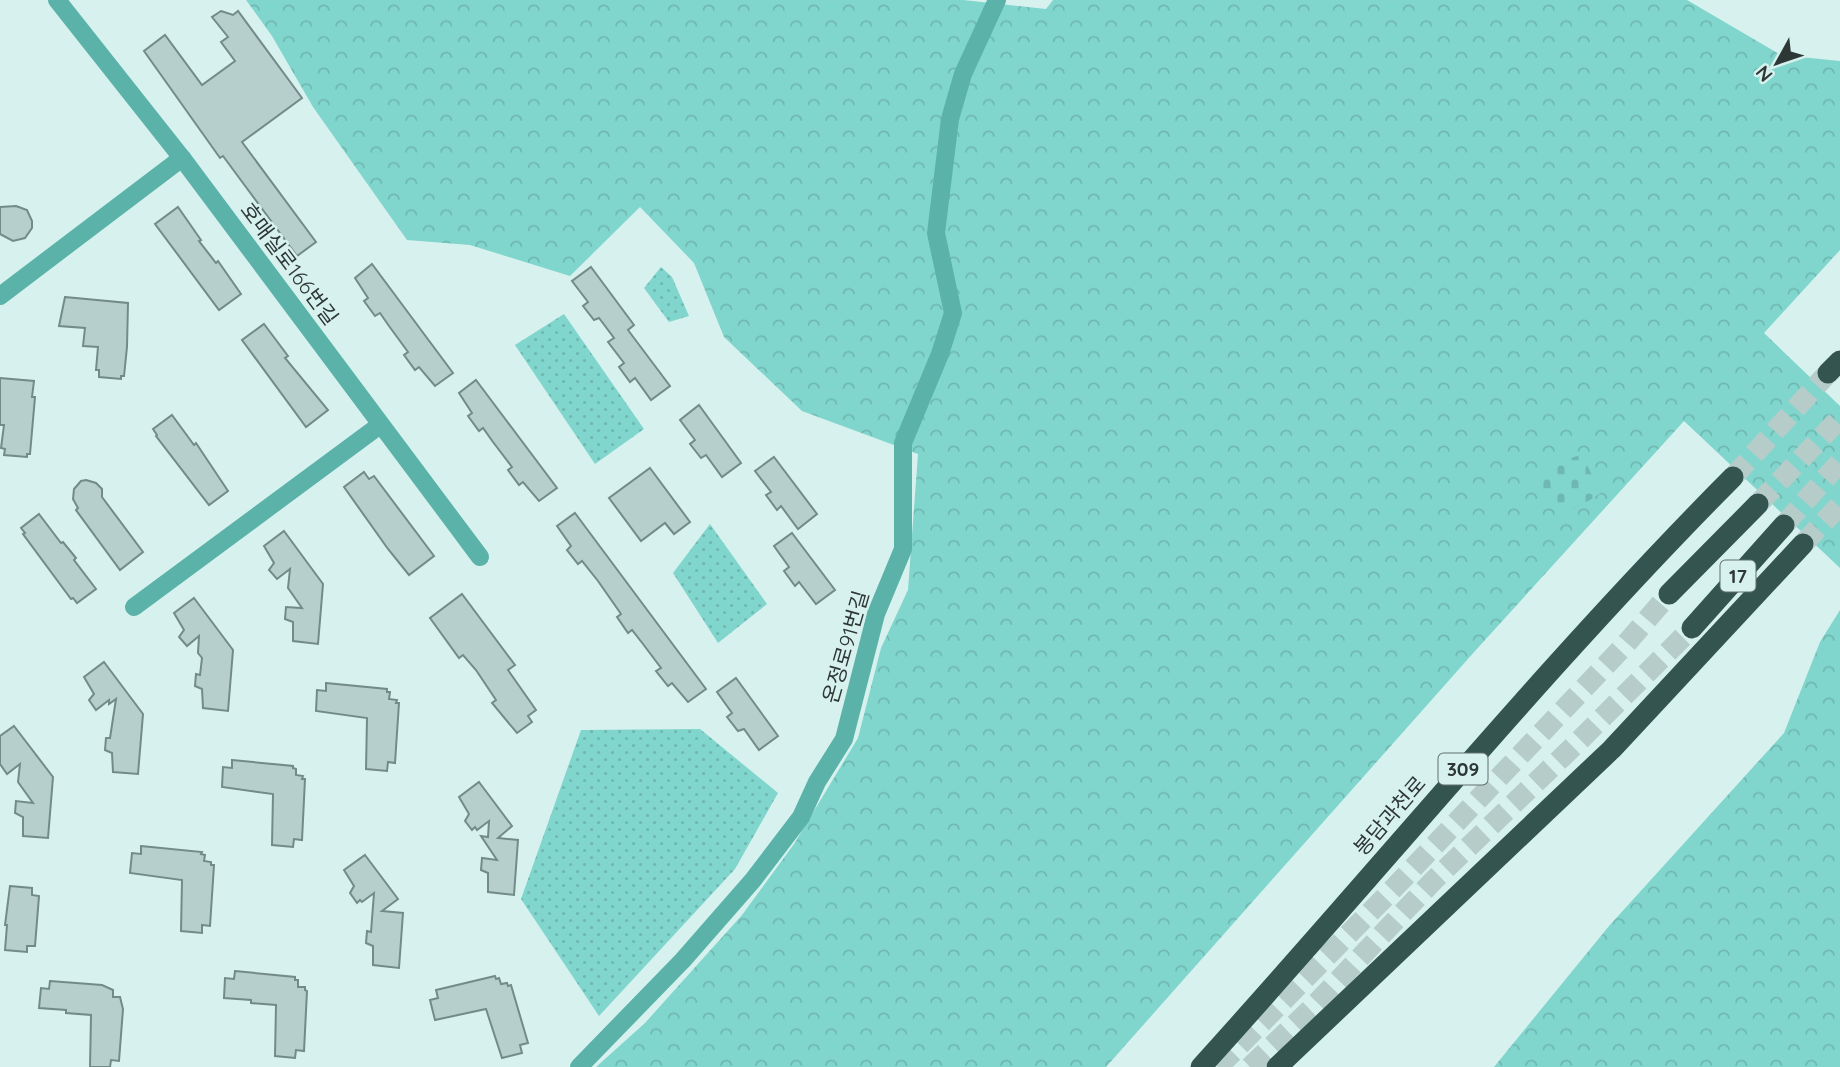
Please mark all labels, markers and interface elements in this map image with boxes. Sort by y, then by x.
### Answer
north arrow [1742,28,1812,98]
text: N [1750,61,1778,87]
street label: 호매실로166번길 [235,197,344,330]
road number: 17 [1720,561,1756,592]
street label: 온정로91번길 [817,587,874,706]
road number: 309 [1438,754,1488,784]
street label: 봉담과천로 [1348,770,1431,860]

